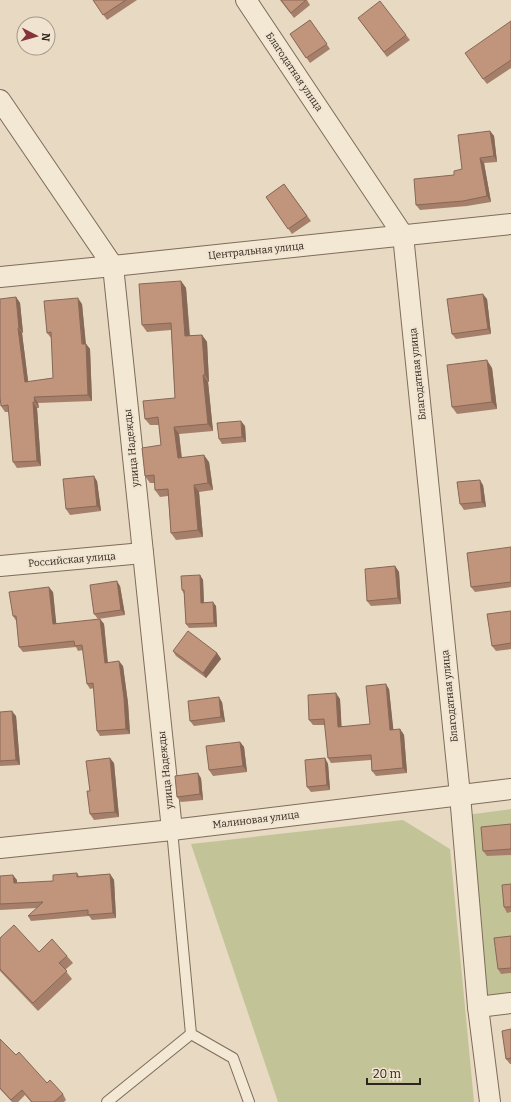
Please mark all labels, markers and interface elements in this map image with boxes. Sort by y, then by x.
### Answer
north arrow [16,16,56,56]
street label: Благодатная улица [263,30,325,114]
text: N [38,32,52,42]
street label: Центральная улица [207,240,305,262]
street label: Благодатная улица [407,327,429,421]
street label: улица Надежды [122,408,142,489]
street label: Российская улица [28,550,117,570]
street label: Благодатная улица [439,649,461,743]
street label: улица Надежды [156,730,176,811]
street label: Малиновая улица [212,809,301,831]
scale bar [367,1060,420,1086]
text: 20 m [373,1067,402,1081]

